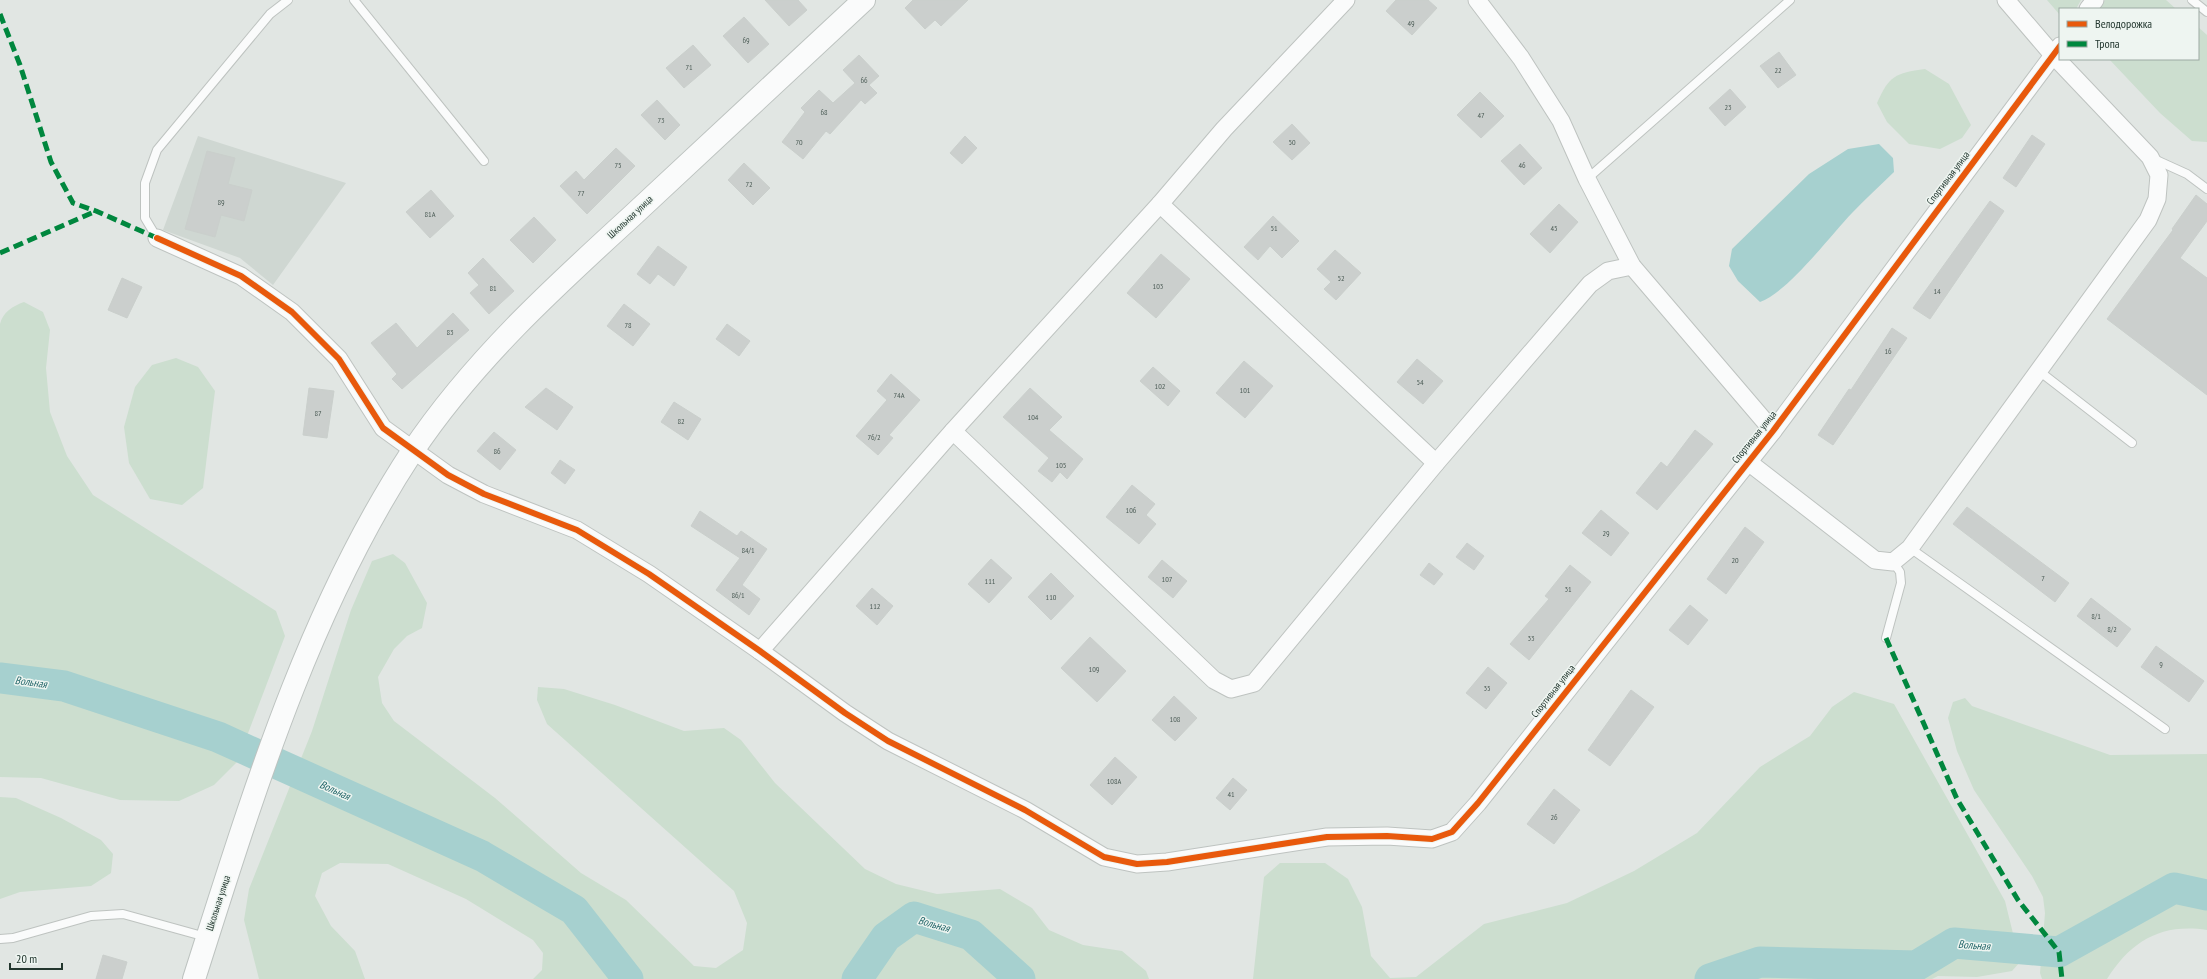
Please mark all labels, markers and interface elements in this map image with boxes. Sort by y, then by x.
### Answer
legend [2059,8,2199,60]
text: Велодорожка [2095,16,2152,31]
house number: 49 [1407,18,1415,28]
house number: 69 [742,35,750,45]
text: Тропа [2095,36,2120,51]
house number: 71 [685,62,693,72]
house number: 22 [1774,65,1782,75]
house number: 66 [860,75,868,85]
house number: 23 [1724,102,1732,112]
house number: 68 [820,107,828,117]
house number: 47 [1477,110,1485,120]
house number: 73 [657,115,665,125]
house number: 70 [795,137,803,147]
house number: 50 [1288,137,1296,147]
street label: Спортивная улица [1924,149,1972,207]
house number: 75 [614,160,622,170]
house number: 46 [1518,160,1526,170]
house number: 72 [745,179,753,189]
house number: 77 [577,188,585,198]
street label: Школьная улица [604,193,656,241]
house number: 89 [217,197,225,207]
house number: 81А [425,209,436,219]
house number: 51 [1270,223,1278,233]
house number: 45 [1550,223,1558,233]
house number: 52 [1337,273,1345,283]
house number: 103 [1153,281,1164,291]
house number: 81 [489,283,497,293]
house number: 14 [1933,286,1941,296]
house number: 78 [624,320,632,330]
house number: 83 [446,327,454,337]
house number: 16 [1884,346,1892,356]
house number: 54 [1416,377,1424,387]
house number: 102 [1155,381,1166,391]
house number: 101 [1240,385,1251,395]
house number: 74А [894,390,905,400]
house number: 87 [314,408,322,418]
street label: Спортивная улица [1729,408,1779,466]
house number: 104 [1028,412,1039,422]
house number: 82 [677,416,685,426]
house number: 76/2 [867,432,881,442]
house number: 86 [493,446,501,456]
house number: 105 [1056,460,1066,470]
house number: 106 [1126,505,1137,515]
house number: 29 [1602,528,1610,538]
house number: 84/1 [741,545,755,555]
house number: 20 [1731,555,1739,565]
house number: 7 [2041,573,2045,583]
house number: 107 [1162,574,1173,584]
house number: 111 [985,576,996,586]
house number: 31 [1564,584,1572,594]
house number: 86/1 [731,590,745,600]
house number: 110 [1046,592,1057,602]
house number: 112 [870,601,881,611]
house number: 8/1 [2091,611,2101,621]
house number: 8/2 [2107,624,2117,634]
house number: 33 [1527,633,1535,643]
house number: 9 [2159,659,2163,669]
street label: Спортивная улица [1528,662,1578,720]
house number: 109 [1089,664,1100,674]
water label: Вольная [14,673,50,691]
house number: 35 [1483,683,1491,693]
house number: 108 [1170,714,1181,724]
house number: 108А [1107,776,1122,786]
water label: Вольная [318,777,354,804]
house number: 41 [1227,789,1235,799]
house number: 26 [1550,812,1558,822]
street label: Школьная улица [203,874,233,932]
water label: Вольная [917,913,953,936]
water label: Вольная [1958,937,1992,953]
scale bar [10,945,62,971]
text: 20 m [16,951,37,966]

